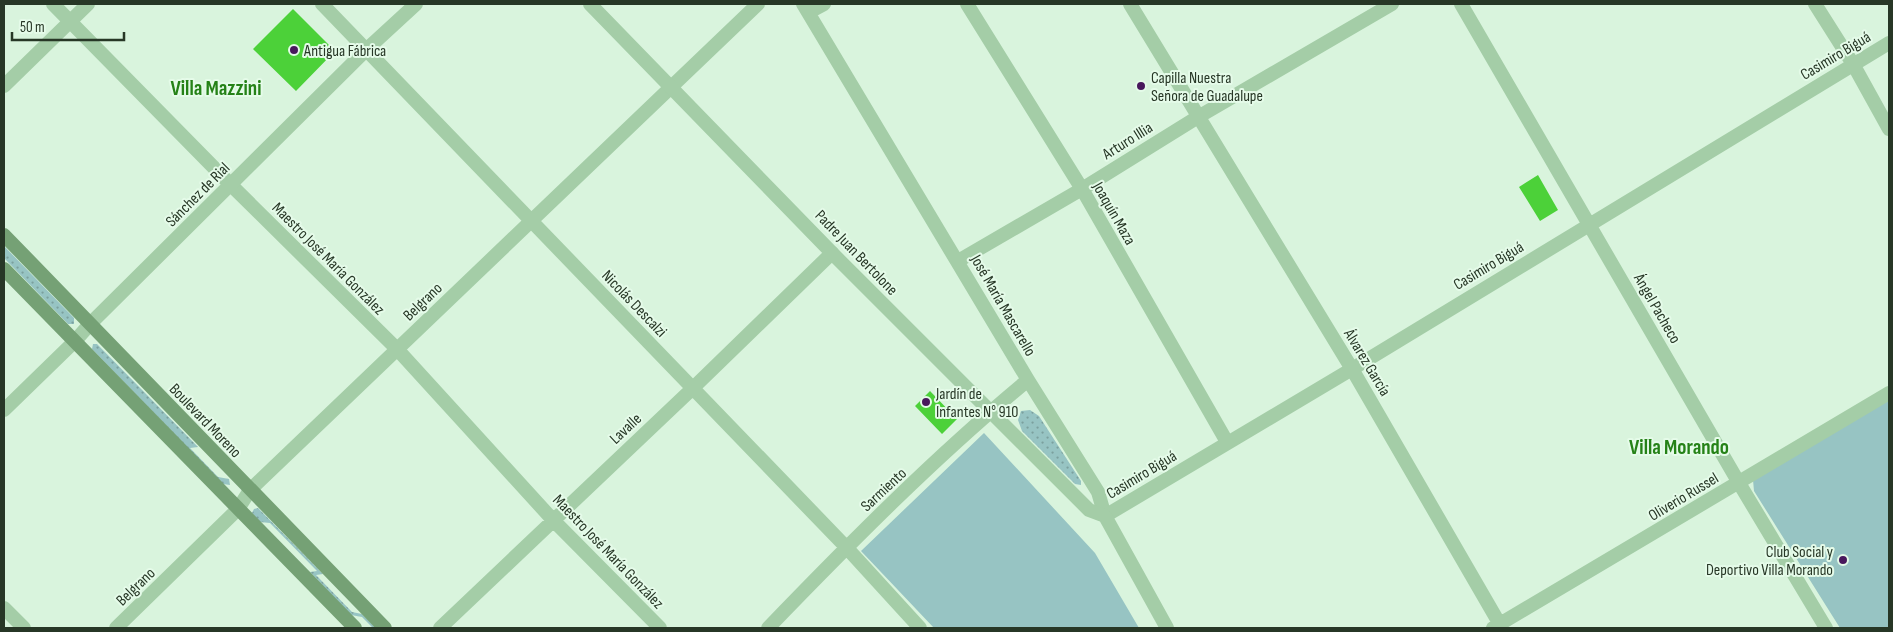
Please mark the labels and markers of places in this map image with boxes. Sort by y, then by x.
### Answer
place label: Antigua Fábrica [303,42,386,61]
marker: Antigua Fábrica [288,44,300,56]
place label: Capilla Nuestra Señora de Guadalupe [1151,69,1263,106]
marker: Capilla Nuestra Señora de Guadalupe [1135,80,1147,92]
place label: Jardín de Infantes N° 910 [935,385,1018,422]
marker: Jardín de Infantes N° 910 [920,396,932,408]
place label: Club Social y Deportivo Villa Morando [1706,543,1833,580]
marker: Club Social y Deportivo Villa Morando [1837,554,1849,566]

